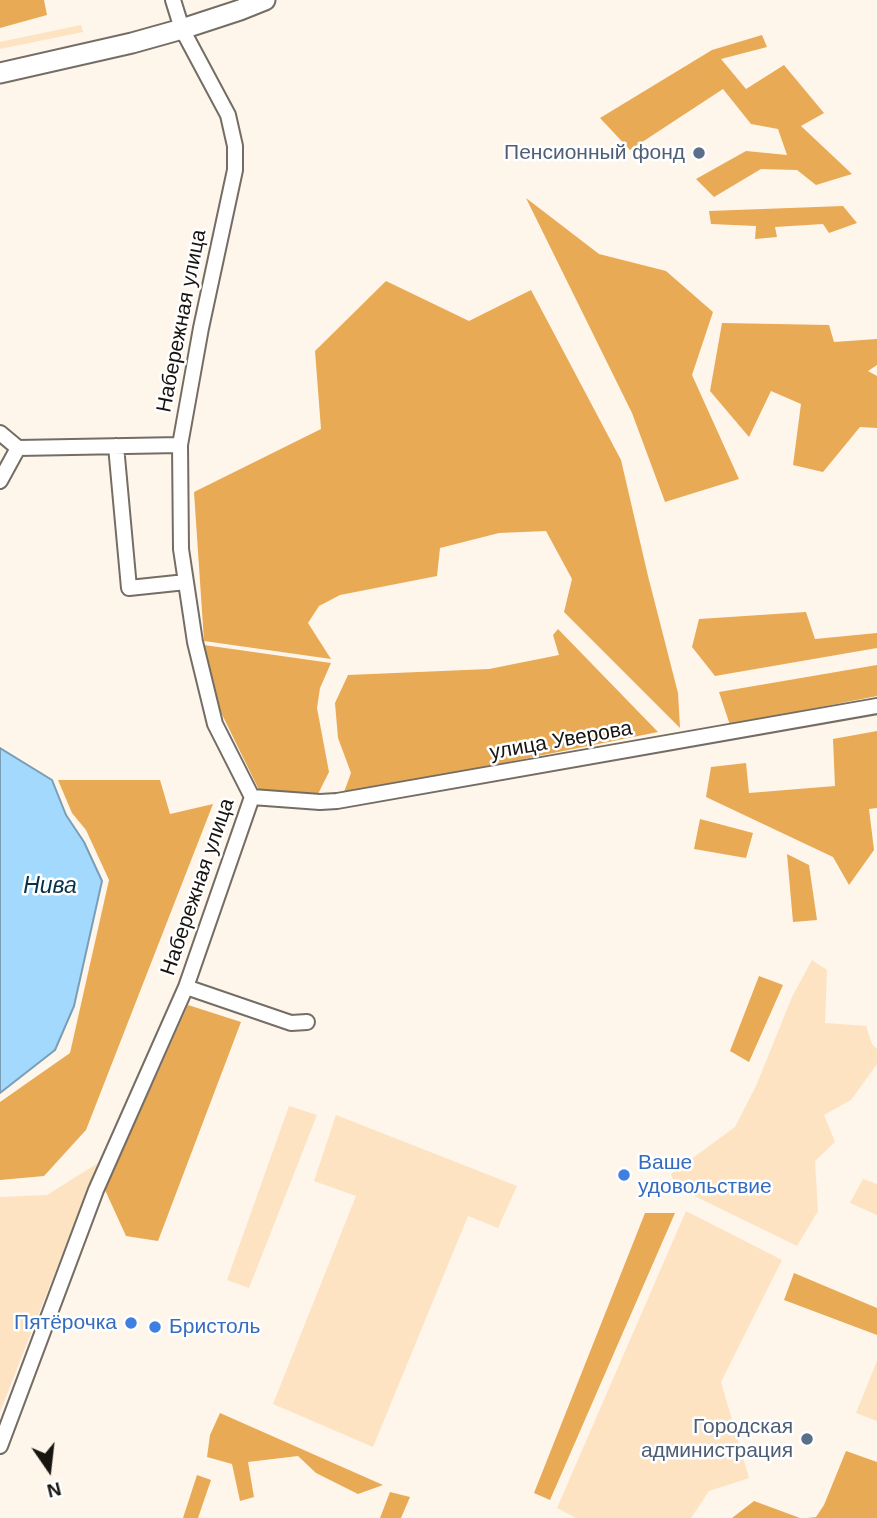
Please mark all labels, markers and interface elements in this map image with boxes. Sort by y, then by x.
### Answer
place label: Пенсионный фонд [504,140,685,166]
marker: Пенсионный фонд [691,145,707,161]
street label: Набережная улица [152,227,212,415]
street label: улица Уверова [488,716,634,766]
street label: Набережная улица [156,795,240,979]
water label: Нива [23,873,77,901]
place label: Ваше удовольствие [638,1150,772,1200]
marker: Ваше удовольствие [616,1167,632,1183]
place label: Пятёрочка [14,1310,117,1336]
place label: Бристоль [169,1314,260,1340]
marker: Пятёрочка [123,1315,139,1331]
marker: Бристоль [147,1319,163,1335]
place label: Городская администрация [641,1414,793,1464]
marker: Городская администрация [799,1431,815,1447]
north arrow [14,1434,84,1504]
text: N [45,1478,63,1502]

